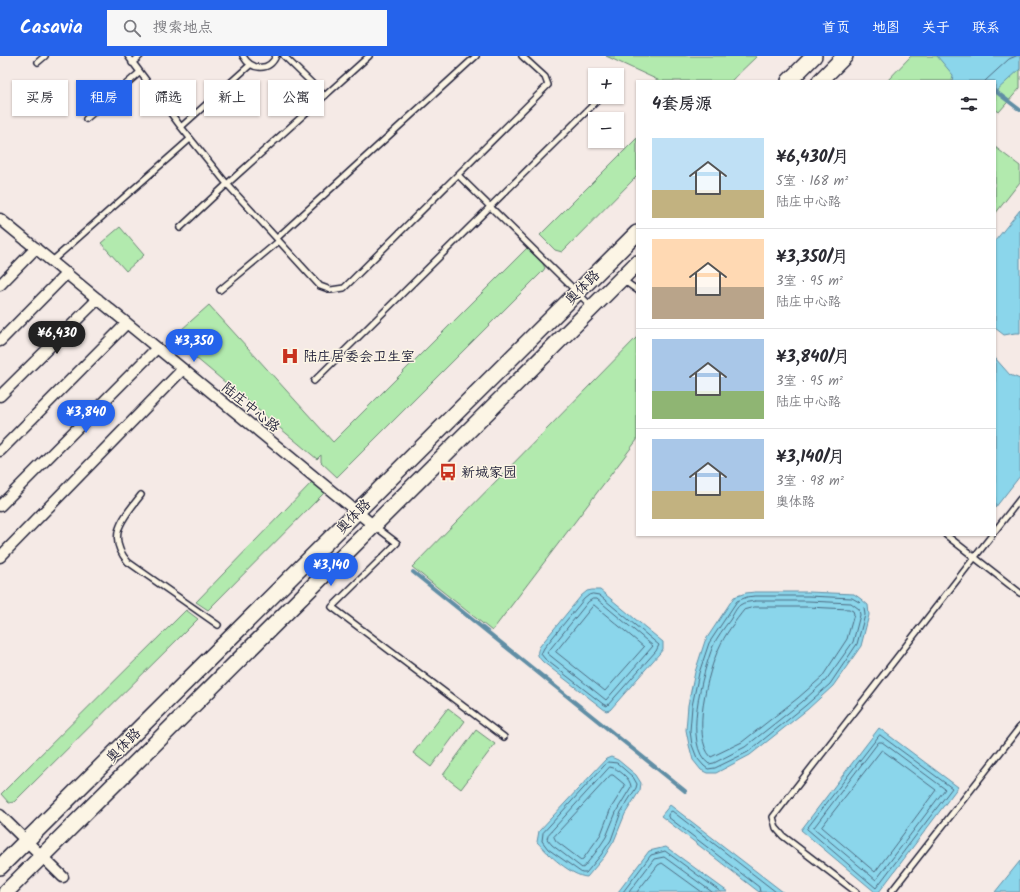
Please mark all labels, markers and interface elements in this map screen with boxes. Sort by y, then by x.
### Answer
search box [107,10,387,46]
text: Casavia [20,13,83,43]
text: 搜索地点 [153,16,213,40]
icon: search [121,17,143,39]
text: 首页 [822,17,850,39]
text: 地图 [872,17,900,39]
text: 关于 [922,17,950,39]
text: 联系 [972,17,1000,39]
map controls [588,68,624,148]
button: + [588,68,624,104]
chip: 买房 [12,80,68,116]
chip: 租房 [76,80,132,116]
chip: 筛选 [140,80,196,116]
chip: 新上 [204,80,260,116]
chip: 公寓 [268,80,324,116]
text: 4套房源 [652,91,712,118]
icon: filters [958,93,980,115]
button: − [588,112,624,148]
text: ¥6,430/月 [776,144,849,171]
icon: home [684,154,732,202]
text: 5室 · 168 m² [776,171,848,192]
text: 陆庄中心路 [776,192,841,213]
text: ¥3,350/月 [776,244,849,271]
icon: home [684,255,732,303]
street label: 奥体路 [560,265,605,310]
text: 3室 · 95 m² [776,271,843,292]
text: 陆庄中心路 [776,292,841,313]
pin: ¥6,430 [24,321,90,355]
text: ¥6,430 [37,323,77,344]
pin: ¥3,350 [161,329,227,363]
text: ¥3,350 [175,331,213,352]
text: ¥3,840/月 [776,344,850,371]
hospital icon: 陆庄居委会卫生室 [280,346,300,366]
place label: 陆庄居委会卫生室 [303,346,415,368]
icon: home [684,355,732,403]
text: 3室 · 95 m² [776,371,843,392]
street label: 陆庄中心路 [216,377,284,438]
text: 陆庄中心路 [776,392,841,413]
pin: ¥3,840 [53,400,119,434]
text: ¥3,840 [66,402,106,423]
text: ¥3,140/月 [776,444,845,471]
icon: home [684,455,732,503]
bus stop icon: 新城家园 [438,462,458,482]
place label: 新城家园 [461,462,517,484]
text: 3室 · 98 m² [776,471,844,492]
text: 奥体路 [776,492,815,513]
street label: 奥体路 [331,494,376,539]
pin: ¥3,140 [298,553,364,587]
text: ¥3,140 [313,555,349,576]
street label: 奥体路 [101,723,146,768]

